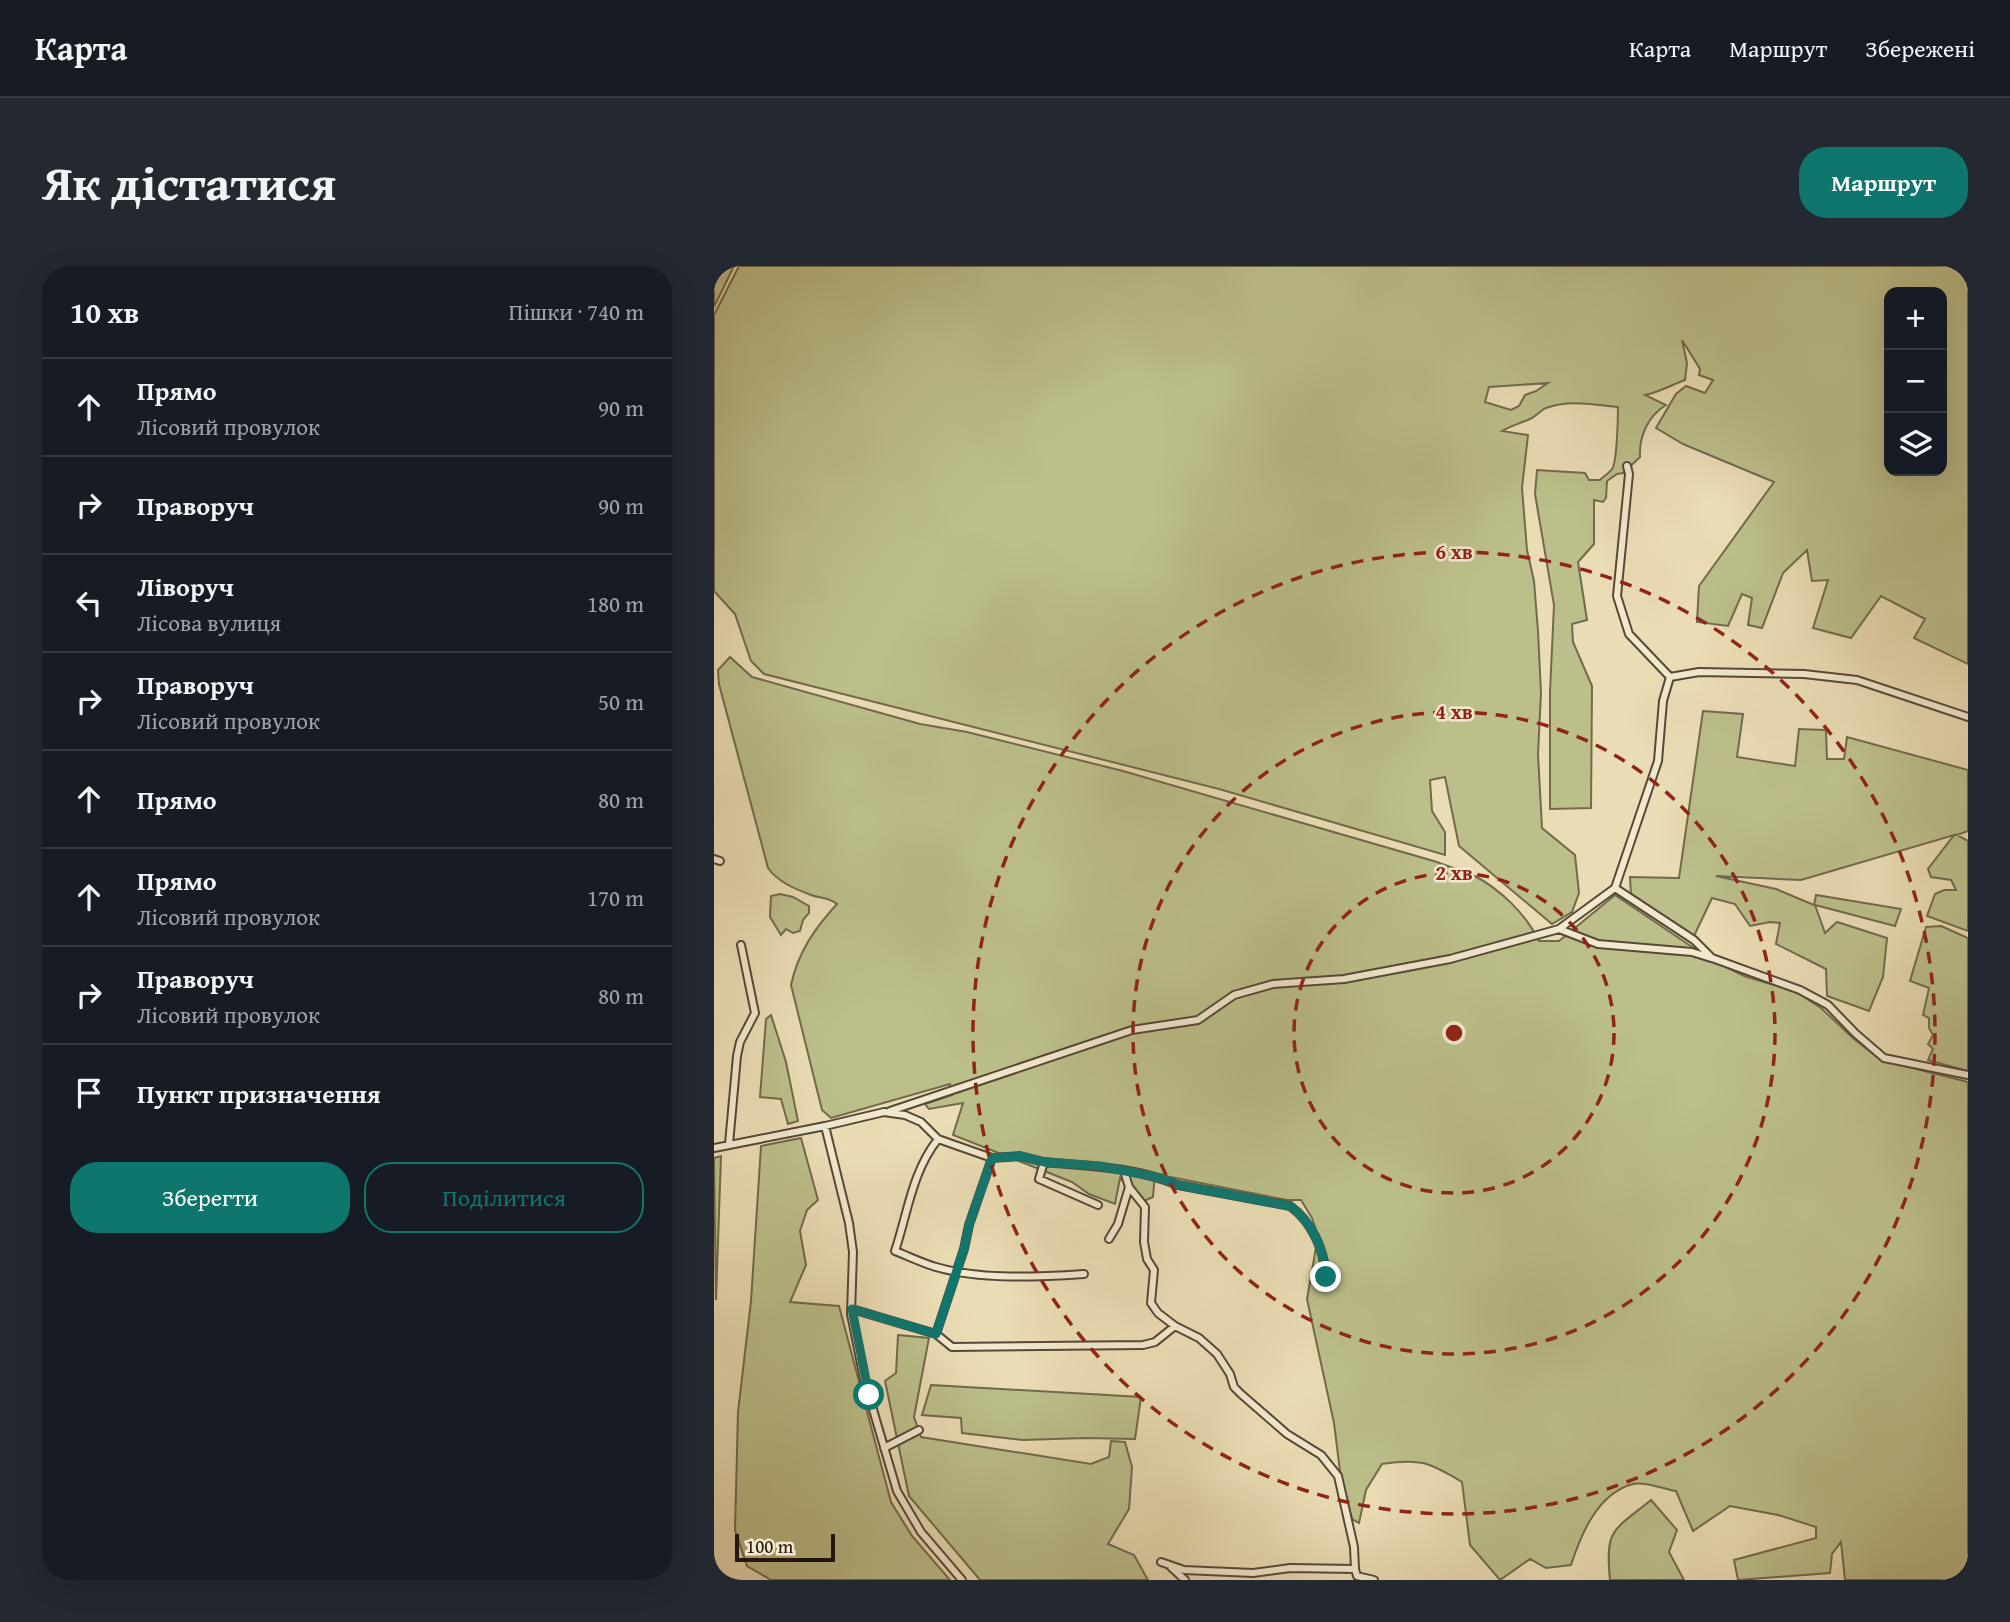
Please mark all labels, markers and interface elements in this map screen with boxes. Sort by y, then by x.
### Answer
text: Карта [35,24,127,72]
text: Карта [1629,31,1691,66]
text: Маршрут [1729,31,1827,66]
text: Збережені [1865,31,1975,66]
text: Як дістатися [42,146,336,218]
button: Маршрут [1799,147,1968,218]
map controls [1884,287,1947,476]
button: + [1884,287,1947,350]
text: 10 хв [70,290,139,334]
text: Пішки · 740 m [509,295,644,328]
button: − [1884,350,1947,413]
text: Прямо [137,371,217,410]
icon: ahead [70,388,108,426]
text: 90 m [598,391,644,424]
text: Лісовий провулок [137,410,320,443]
button: layers [1884,413,1947,476]
icon: right [70,486,108,524]
text: Праворуч [137,486,254,525]
text: 90 m [598,489,644,522]
text: 6 хв [1435,536,1473,567]
text: Ліворуч [137,567,234,606]
icon: left [70,584,108,622]
text: 180 m [587,587,644,620]
text: Лісова вулиця [137,606,281,639]
text: Праворуч [137,665,254,704]
icon: right [70,682,108,720]
text: 50 m [598,685,644,718]
text: 4 хв [1435,696,1473,727]
text: Лісовий провулок [137,704,320,737]
icon: ahead [70,780,108,818]
text: Прямо [137,780,217,819]
text: 80 m [598,783,644,816]
text: 2 хв [1435,857,1473,888]
text: Прямо [137,861,217,900]
icon: ahead [70,878,108,916]
text: 170 m [587,881,644,914]
text: Лісовий провулок [137,900,320,933]
text: Праворуч [137,959,254,998]
icon: right [70,976,108,1014]
text: 80 m [598,979,644,1012]
text: Лісовий провулок [137,998,320,1031]
centre of rings [1442,1021,1466,1045]
icon: arrive [70,1074,108,1112]
text: Пункт призначення [137,1074,381,1113]
button: Зберегти [70,1162,350,1233]
button: Поділитися [364,1162,644,1233]
route end [1310,1261,1341,1292]
route start [853,1379,884,1410]
scale bar [735,1531,835,1563]
text: 100 m [746,1532,793,1560]

